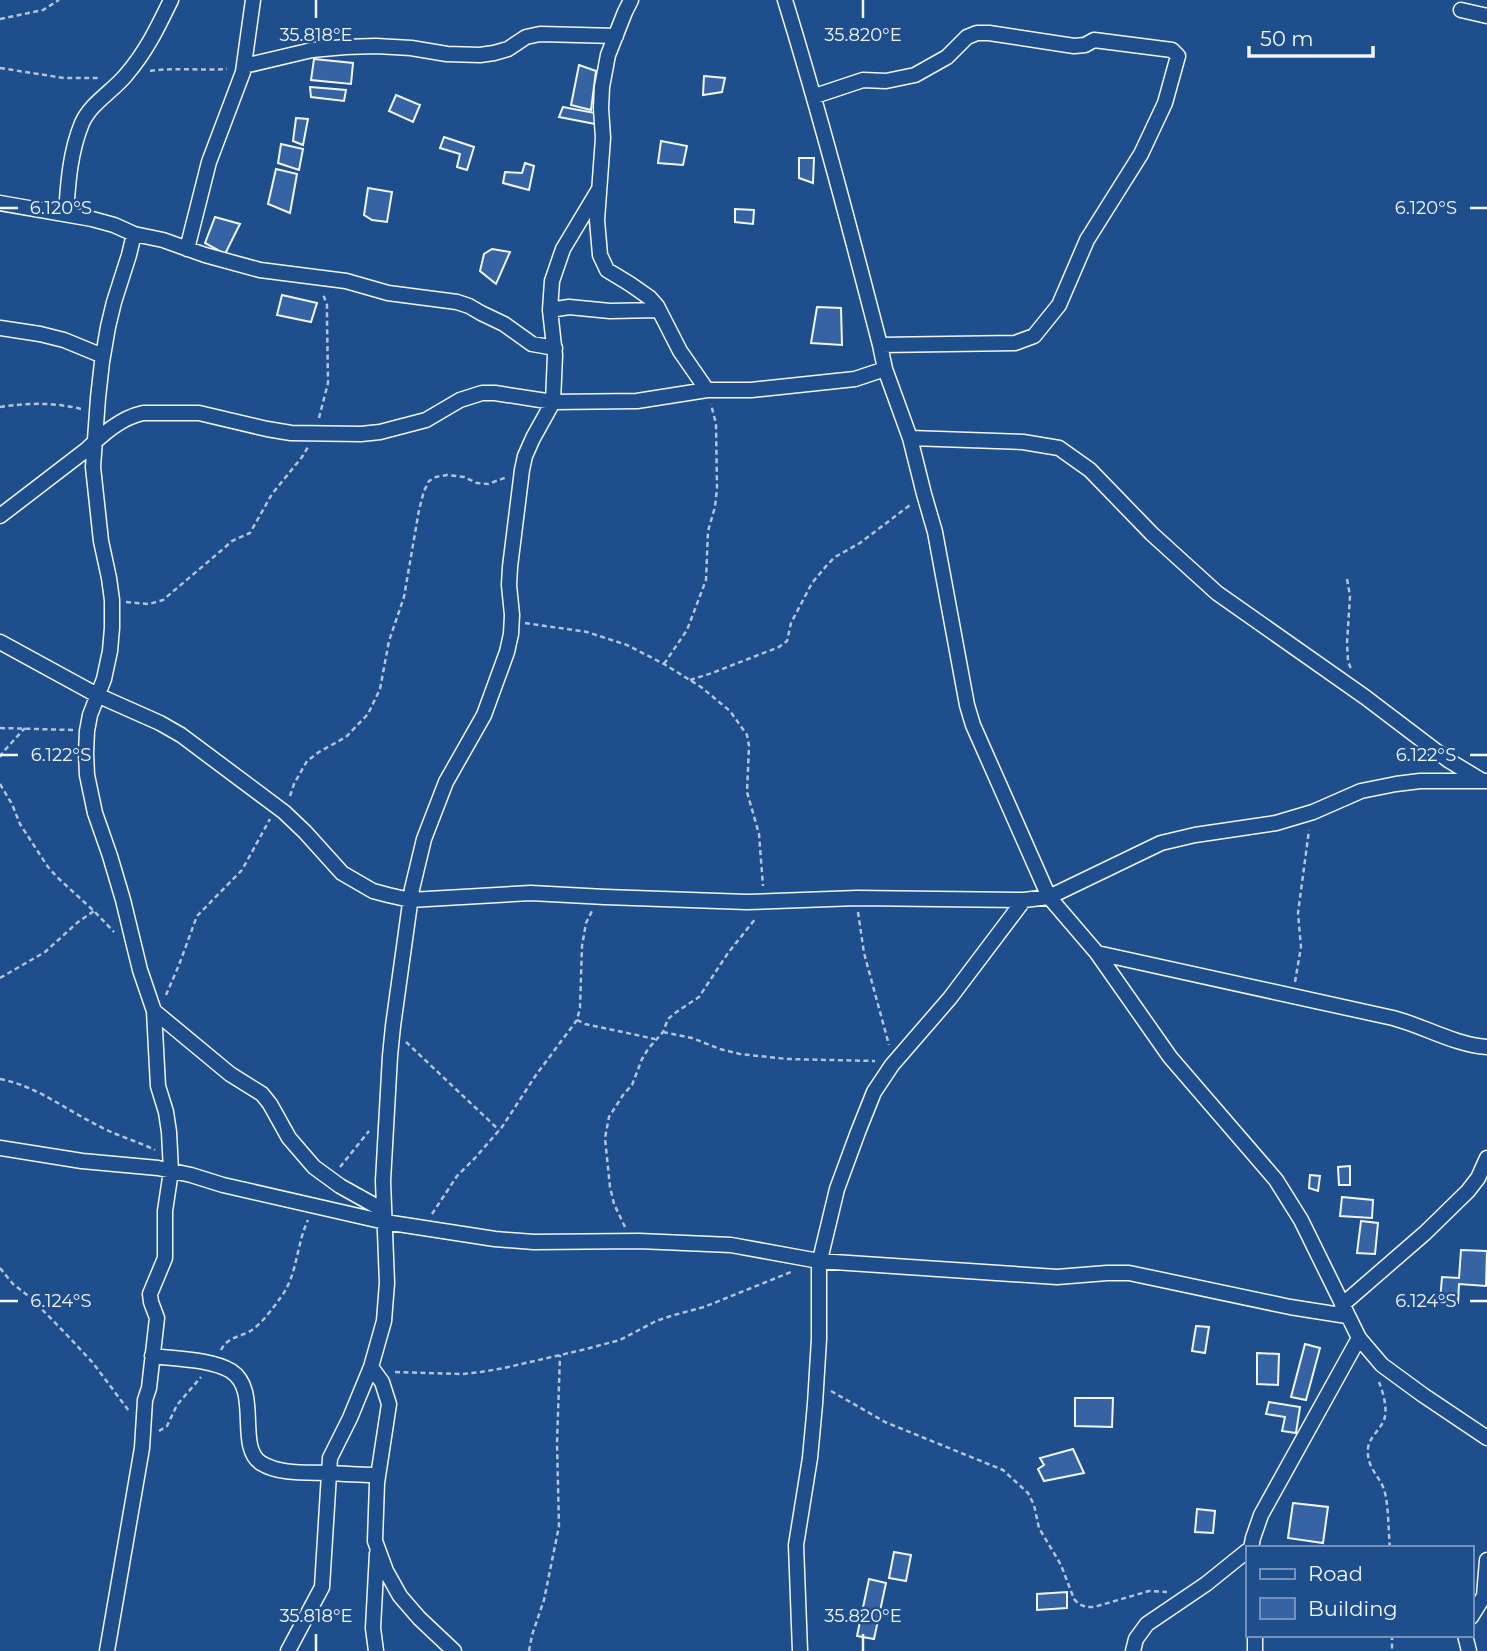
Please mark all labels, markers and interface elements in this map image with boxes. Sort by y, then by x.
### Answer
scale bar [1249,14,1373,58]
text: 35.818°E [279,24,353,46]
text: 35.820°E [824,24,902,46]
text: 50 m [1260,26,1314,51]
text: 6.120°S [30,197,92,219]
text: 6.120°S [1395,197,1457,219]
text: 6.122°S [31,744,91,766]
text: 6.122°S [1396,744,1456,766]
text: 6.124°S [30,1290,92,1312]
text: 6.124°S [1395,1290,1457,1312]
legend [1246,1546,1473,1637]
text: Road [1308,1561,1363,1586]
text: Building [1308,1596,1398,1621]
text: 35.818°E [279,1605,353,1627]
text: 35.820°E [824,1605,902,1627]

